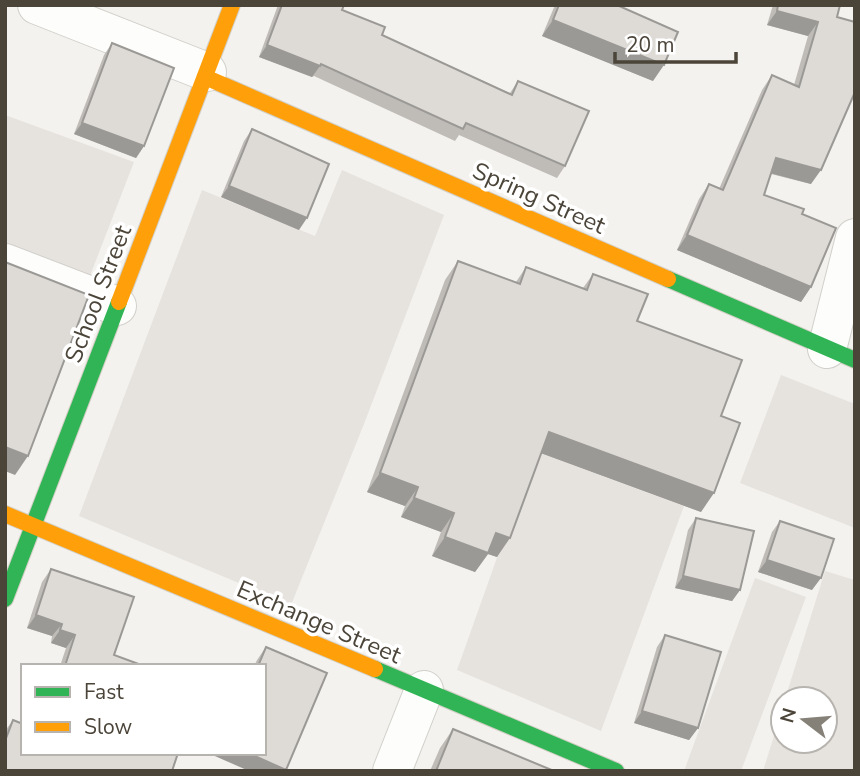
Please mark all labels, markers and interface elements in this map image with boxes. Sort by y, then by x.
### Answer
scale bar [615,21,736,65]
text: 20 m [626,31,675,59]
street label: Spring Street [468,154,611,242]
street label: School Street [57,220,139,367]
street label: Exchange Street [232,573,407,671]
legend [21,664,266,755]
text: Fast [84,678,124,706]
north arrow [769,685,839,755]
text: N [774,705,803,726]
text: Slow [84,713,133,741]

